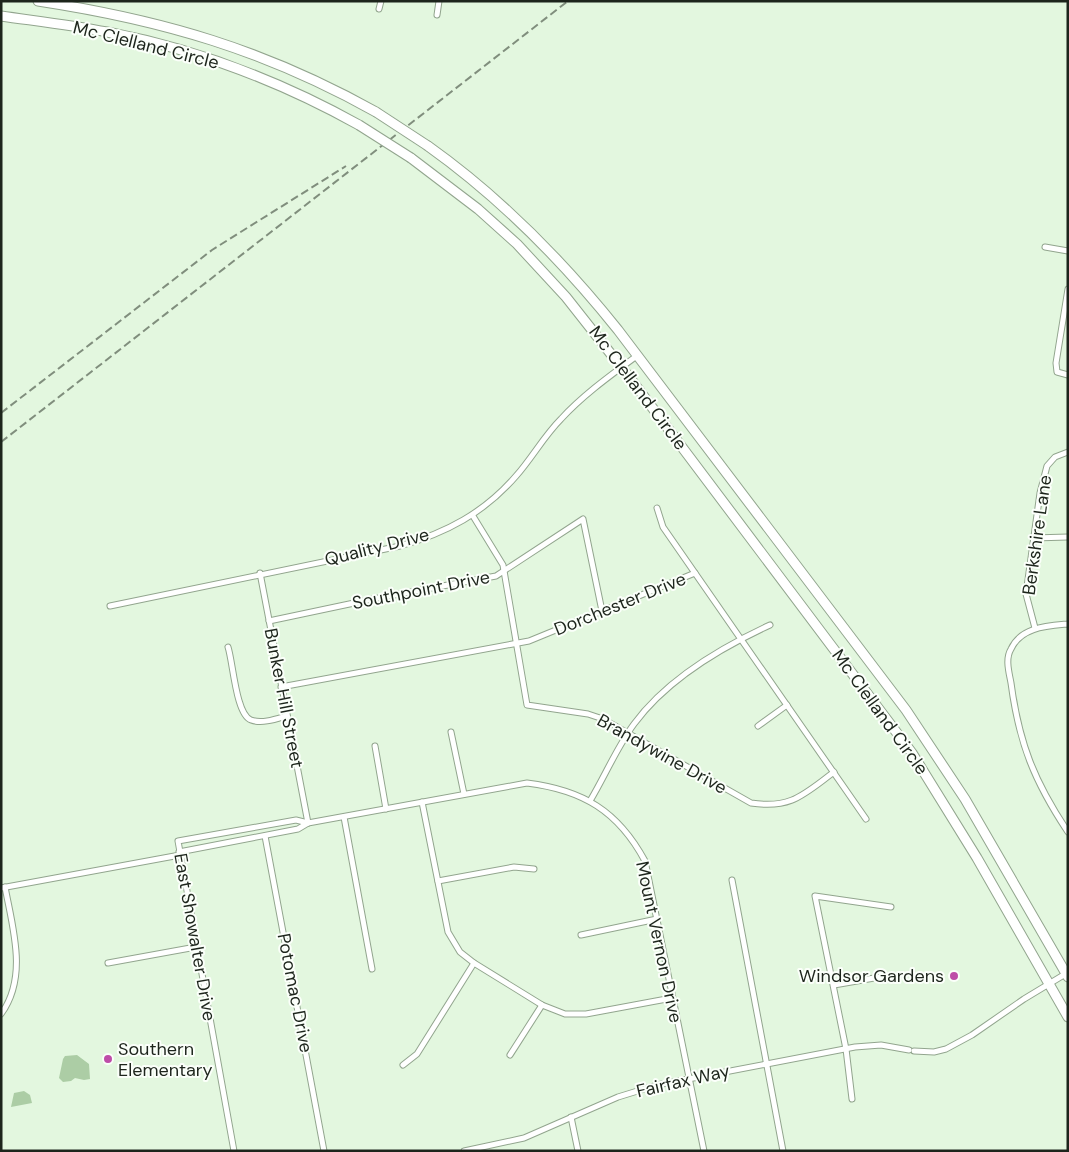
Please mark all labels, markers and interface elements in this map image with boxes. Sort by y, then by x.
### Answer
street label: Mc Clelland Circle [70,15,222,75]
street label: Mc Clelland Circle [583,321,693,455]
street label: Berkshire Lane [1017,473,1057,597]
street label: Quality Drive [322,522,432,572]
street label: Southpoint Drive [350,565,492,615]
street label: Dorchester Drive [551,567,689,641]
street label: Bunker Hill Street [259,626,309,770]
street label: Mc Clelland Circle [826,644,934,780]
street label: Brandywine Drive [593,708,731,800]
street label: East Showalter Drive [168,851,222,1023]
street label: Mount Vernon Drive [630,859,688,1025]
street label: Potomac Drive [272,931,318,1055]
place label: Windsor Gardens [799,964,944,988]
marker: Windsor Gardens [948,970,960,982]
place label: Southern Elementary [118,1037,213,1082]
marker: Southern Elementary [102,1053,114,1065]
street label: Fairfax Way [634,1059,732,1103]

